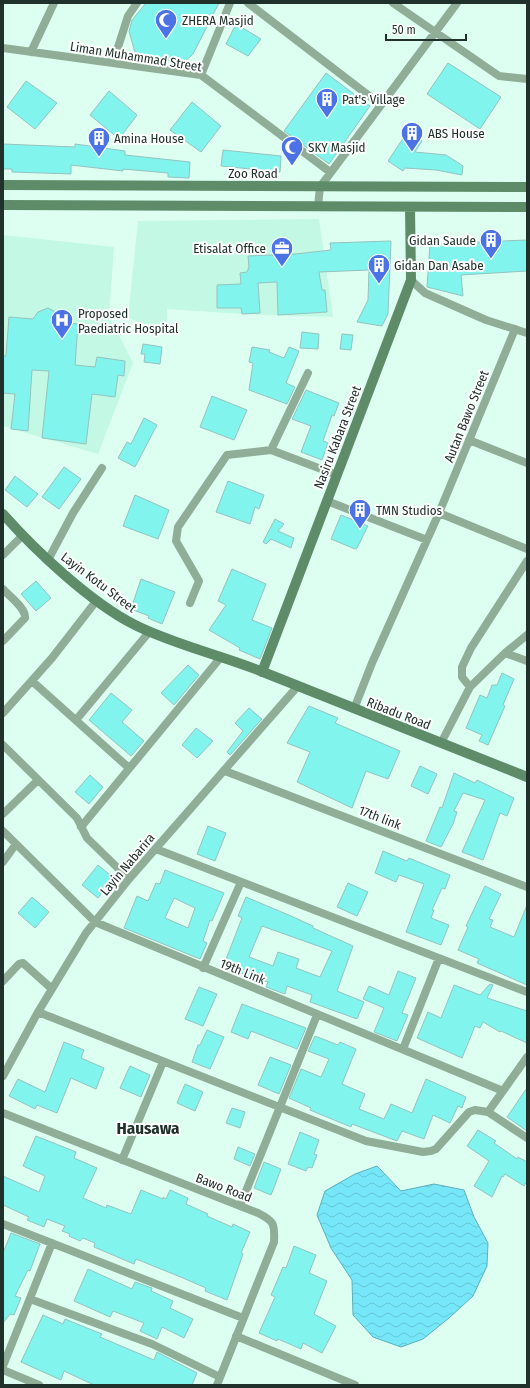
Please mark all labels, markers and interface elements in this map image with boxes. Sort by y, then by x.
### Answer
mosque icon: ZHERA Masjid [153,7,179,40]
place label: ZHERA Masjid [182,13,254,28]
scale bar [386,16,466,42]
text: 50 m [392,23,416,37]
street label: Liman Muhammad Street [69,39,203,74]
building icon: Pat's Village [314,86,340,119]
place label: Pat's Village [342,92,405,107]
building icon: ABS House [399,120,425,153]
building icon: Amina House [86,125,112,158]
place label: ABS House [428,126,485,141]
place label: Amina House [114,131,184,146]
mosque icon: SKY Masjid [279,134,305,167]
place label: SKY Masjid [308,140,365,155]
street label: Zoo Road [228,166,278,181]
building icon: Gidan Saude [478,227,504,260]
place label: Gidan Saude [409,233,476,248]
office icon: Etisalat Office [269,235,295,268]
place label: Etisalat Office [193,241,266,256]
building icon: Gidan Dan Asabe [366,252,392,285]
place label: Gidan Dan Asabe [394,258,484,273]
place label: Proposed Paediatric Hospital [78,306,179,336]
hospital icon: Proposed Paediatric Hospital [49,307,75,340]
street label: Autan Bawo Street [441,367,492,464]
street label: Nasiru Kabara Street [311,383,364,491]
building icon: TMN Studios [347,497,373,530]
place label: TMN Studios [376,503,443,518]
street label: Layin Kotu Street [58,549,140,616]
street label: Ribadu Road [365,694,433,733]
street label: 17th link [357,803,404,833]
street label: Layin Nabarira [97,830,158,898]
street label: 19th Link [218,956,269,988]
district label: Hausawa [116,1118,180,1139]
street label: Bawo Road [194,1170,254,1205]

